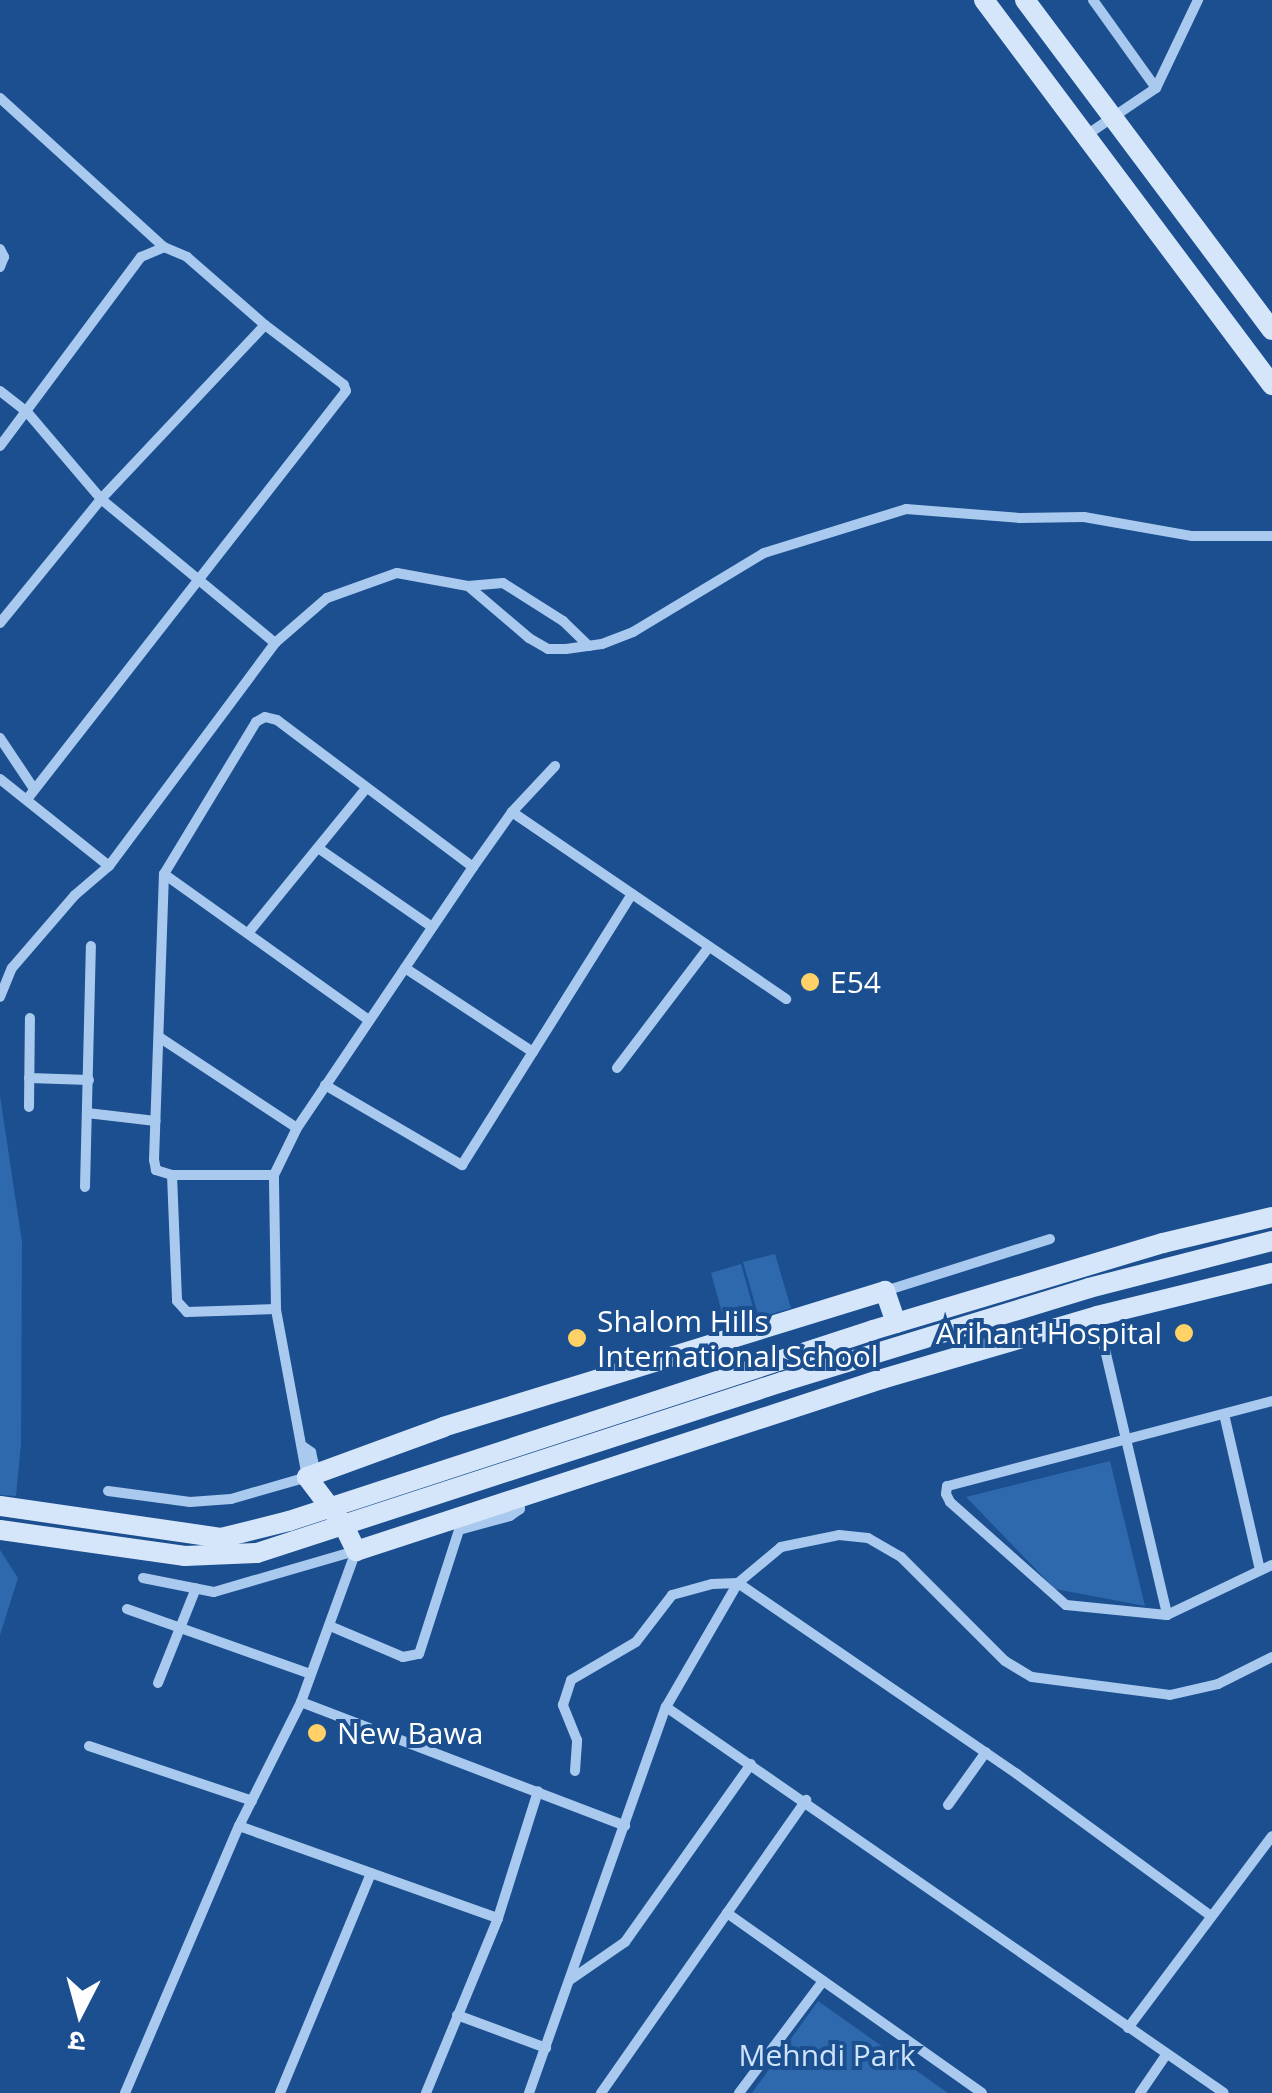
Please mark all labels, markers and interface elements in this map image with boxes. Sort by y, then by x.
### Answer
place label: E54 [830,964,881,1000]
marker: E54 [799,971,821,993]
place label: Shalom Hills International School [597,1303,878,1374]
place label: Arihant Hospital [936,1315,1162,1351]
marker: Arihant Hospital [1171,1320,1197,1346]
marker: Shalom Hills International School [566,1327,588,1349]
place label: New Bawa [337,1715,483,1751]
marker: New Bawa [306,1722,328,1744]
north arrow [30,1963,130,2063]
text: उ [67,2023,87,2063]
park label: Mehndi Park [738,2037,916,2073]

